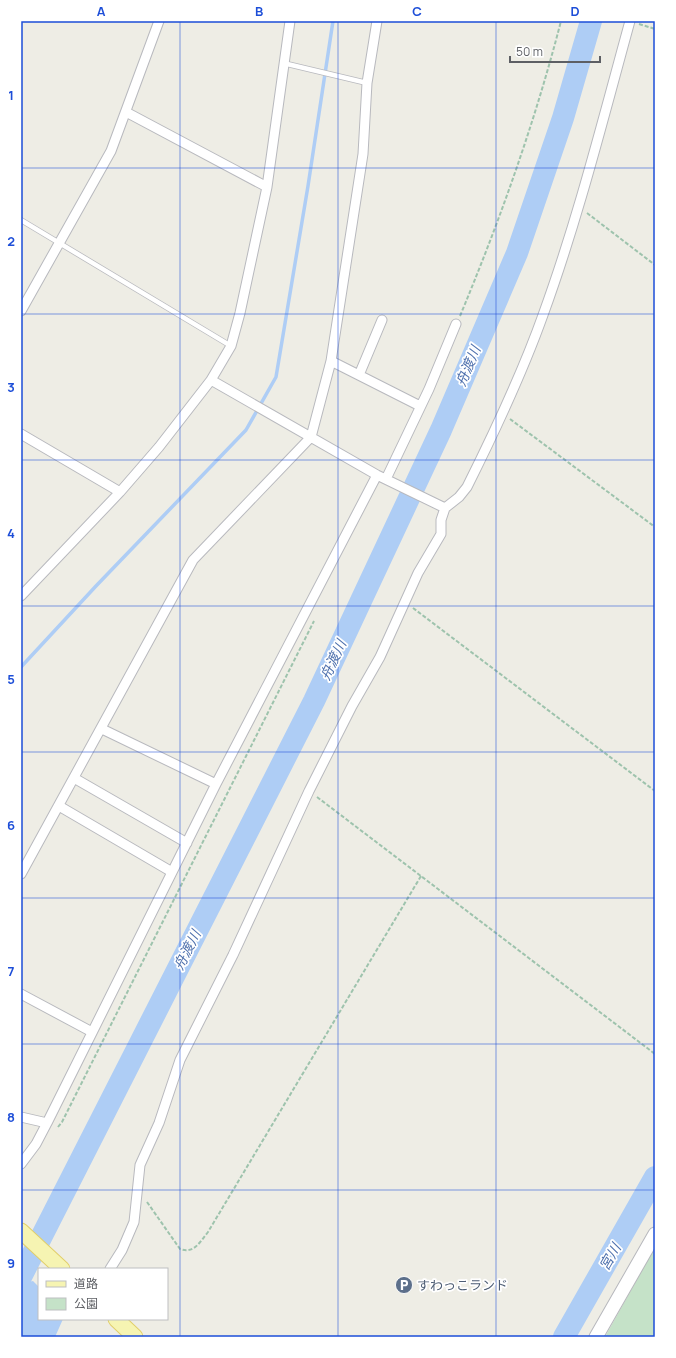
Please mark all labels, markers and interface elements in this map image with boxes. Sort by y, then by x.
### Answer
text: A [97,2,106,20]
text: B [255,2,263,20]
text: C [412,2,422,20]
text: D [570,2,580,20]
scale bar [510,38,600,64]
text: 50 m [516,43,543,60]
text: 1 [8,86,14,104]
text: 2 [7,232,15,250]
water label: 舟渡川 [451,341,485,389]
text: 3 [7,378,15,396]
text: 4 [7,524,15,542]
water label: 舟渡川 [315,635,351,683]
text: 5 [7,670,15,688]
text: 6 [7,816,15,834]
water label: 舟渡川 [169,925,205,973]
text: 7 [8,962,15,980]
text: 8 [7,1108,15,1126]
water label: 宮川 [594,1238,626,1274]
text: 9 [7,1254,15,1272]
legend [38,1268,168,1320]
text: 道路 [74,1275,98,1292]
parking icon: すわっこランド [394,1275,414,1295]
place label: すわっこランド [417,1276,508,1294]
text: 公園 [74,1295,98,1312]

